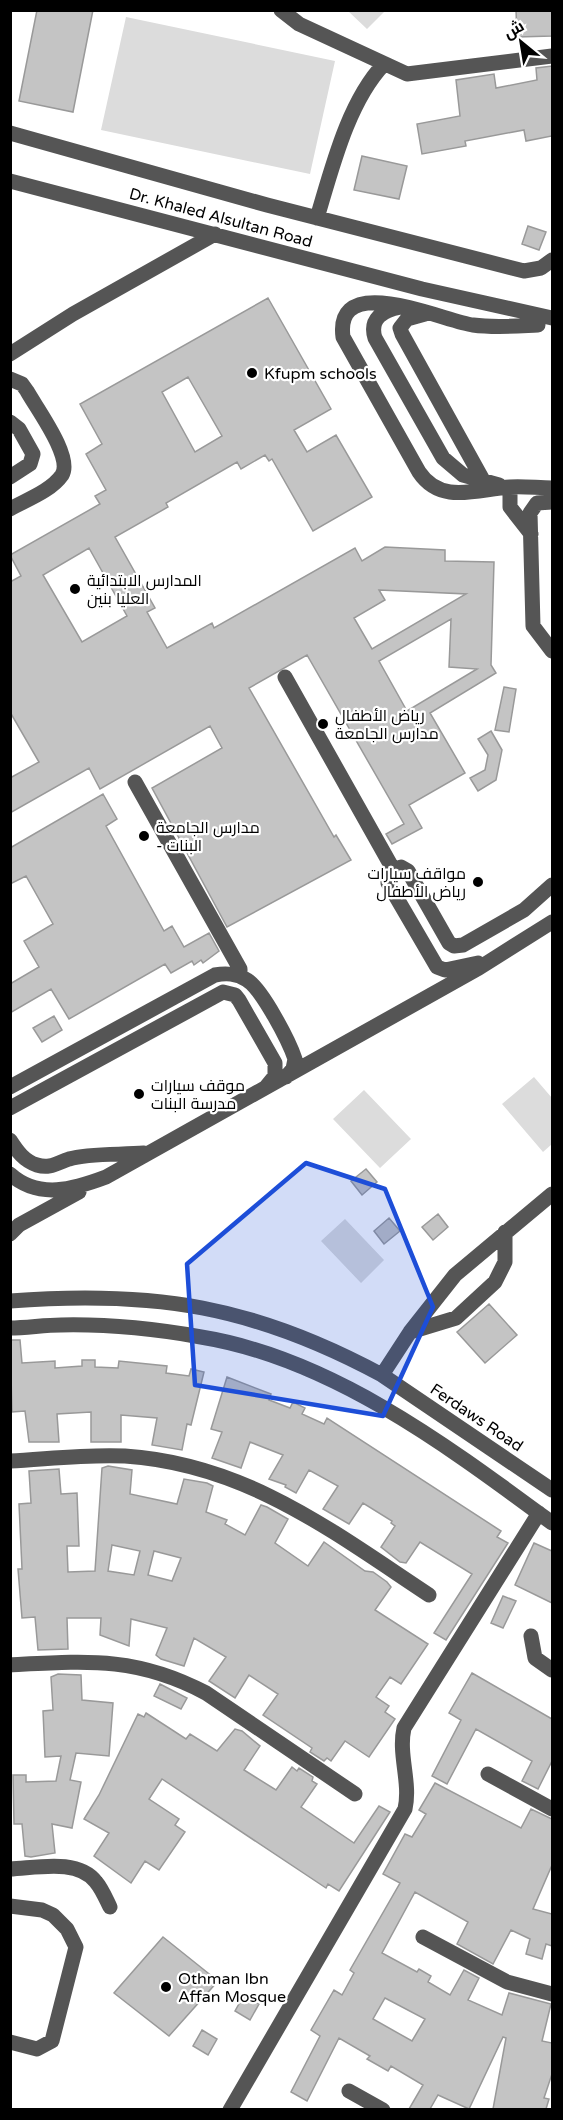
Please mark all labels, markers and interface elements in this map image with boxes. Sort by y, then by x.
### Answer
north arrow [491,12,551,72]
text: ش [500,16,528,44]
street label: Dr. Khaled Alsultan Road [127,184,315,252]
place label: Kfupm schools [264,364,377,384]
marker: Kfupm schools [245,366,259,380]
place label: المدارس الابتدائية العليا بنين [87,571,202,609]
marker: المدارس الابتدائية العليا بنين [68,582,82,596]
place label: رياض الأطفال مدارس الجامعة [335,706,439,744]
marker: رياض الأطفال مدارس الجامعة [316,717,330,731]
place label: مدارس الجامعة - البنات [156,818,260,856]
marker: مدارس الجامعة - البنات [137,829,151,843]
place label: مواقف سيارات رياض الأطفال [368,864,466,902]
marker: مواقف سيارات رياض الأطفال [471,875,485,889]
place label: موقف سيارات مدرسة البنات [151,1076,245,1114]
marker: موقف سيارات مدرسة البنات [132,1087,146,1101]
street label: Ferdaws Road [426,1379,527,1456]
place label: Othman Ibn Affan Mosque [178,1969,286,2007]
marker: Othman Ibn Affan Mosque [159,1980,173,1994]

